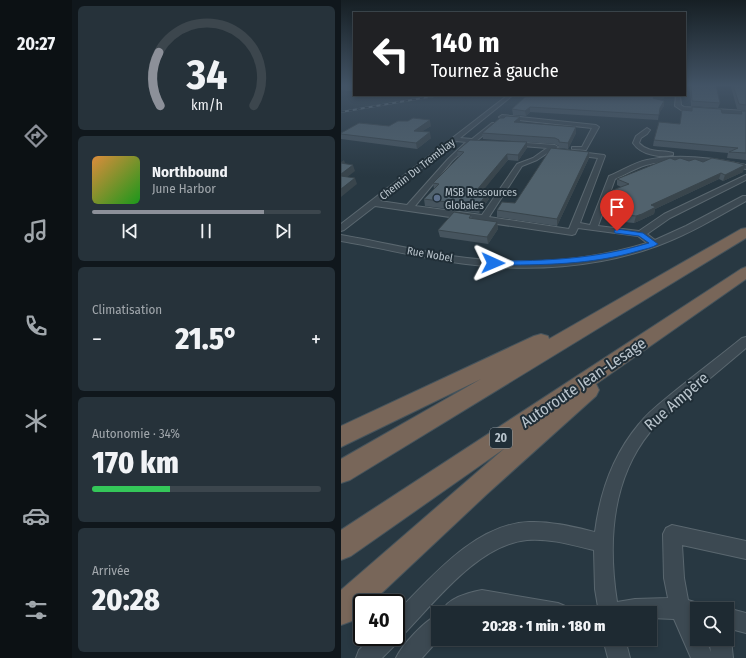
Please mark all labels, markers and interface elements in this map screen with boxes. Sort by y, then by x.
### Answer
text: 140 m [431,26,500,59]
icon: left [365,28,417,80]
text: 20:27 [17,33,55,55]
text: 34 [185,50,227,100]
text: Tournez à gauche [431,60,559,82]
text: km/h [191,97,222,114]
icon: directions [22,122,50,150]
street label: Chemin Du Tremblay [377,136,458,203]
text: Northbound [152,163,228,181]
text: June Harbor [152,181,216,196]
place label: MSB Ressources Globales [445,186,517,212]
pin [600,190,634,231]
marker: MSB Ressources Globales [432,193,442,203]
icon: arrive [606,196,628,218]
icon: music [22,217,50,245]
icon: previous [119,220,141,242]
icon: pause [195,220,217,242]
icon: next [272,220,294,242]
position arrow [472,242,514,284]
street label: Rue Nobel [406,244,454,265]
text: Climatisation [92,302,162,317]
icon: phone [22,312,50,340]
text: 21.5° [175,321,238,357]
text: − [92,326,102,353]
text: + [311,326,321,353]
street label: Autoroute Jean-Lesage [517,333,650,431]
street label: Rue Ampère [640,368,712,434]
icon: climate [22,407,50,435]
text: Autonomie · 34% [92,426,180,441]
road number: 20 [490,428,512,448]
text: 170 km [92,445,179,481]
icon: car [22,502,50,530]
text: Arrivée [92,563,130,578]
text: 20:28 [92,582,160,618]
speed limit sign: 40 [353,594,405,646]
icon: filters [22,596,50,624]
map controls [690,602,734,646]
button: search [690,602,734,646]
text: 20:28 · 1 min · 180 m [483,617,605,635]

